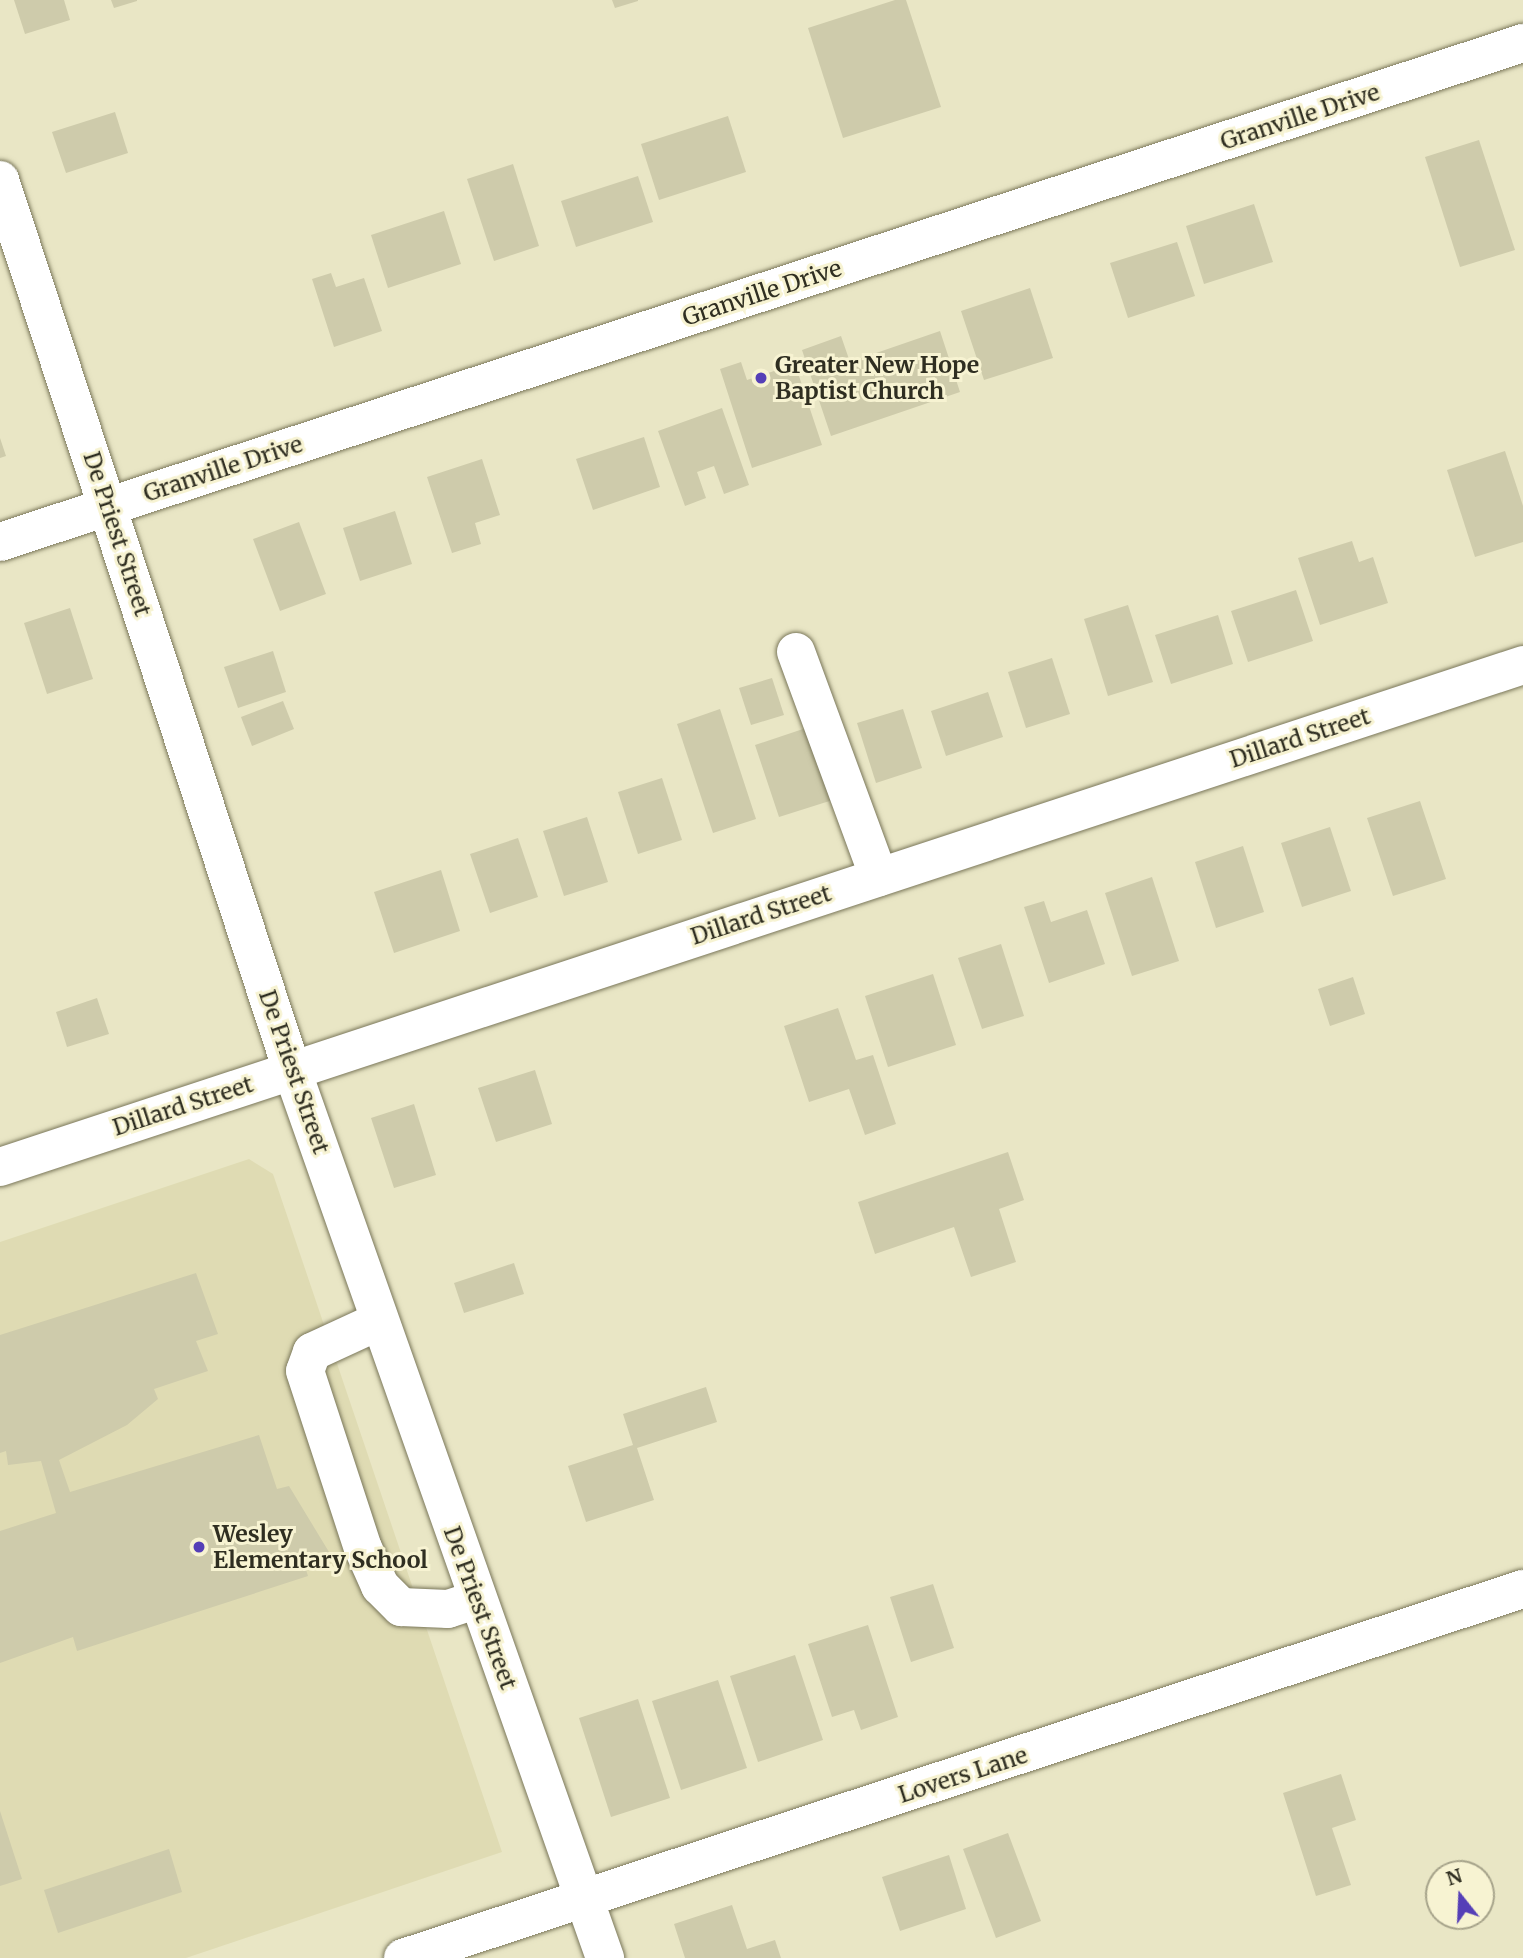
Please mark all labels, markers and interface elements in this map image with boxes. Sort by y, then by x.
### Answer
street label: Granville Drive [1217,78,1383,156]
street label: Granville Drive [679,254,845,332]
place label: Greater New Hope Baptist Church [775,351,979,405]
marker: Greater New Hope Baptist Church [753,370,769,386]
street label: Granville Drive [140,430,306,508]
street label: De Priest Street [77,448,157,620]
street label: Dillard Street [1226,702,1374,774]
street label: Dillard Street [687,879,835,951]
street label: De Priest Street [253,986,335,1158]
street label: Dillard Street [109,1070,257,1142]
place label: Wesley Elementary School [213,1520,428,1574]
street label: De Priest Street [438,1523,522,1693]
marker: Wesley Elementary School [191,1539,207,1555]
street label: Lovers Lane [895,1741,1031,1809]
north arrow [1425,1860,1495,1930]
text: N [1443,1863,1465,1891]

